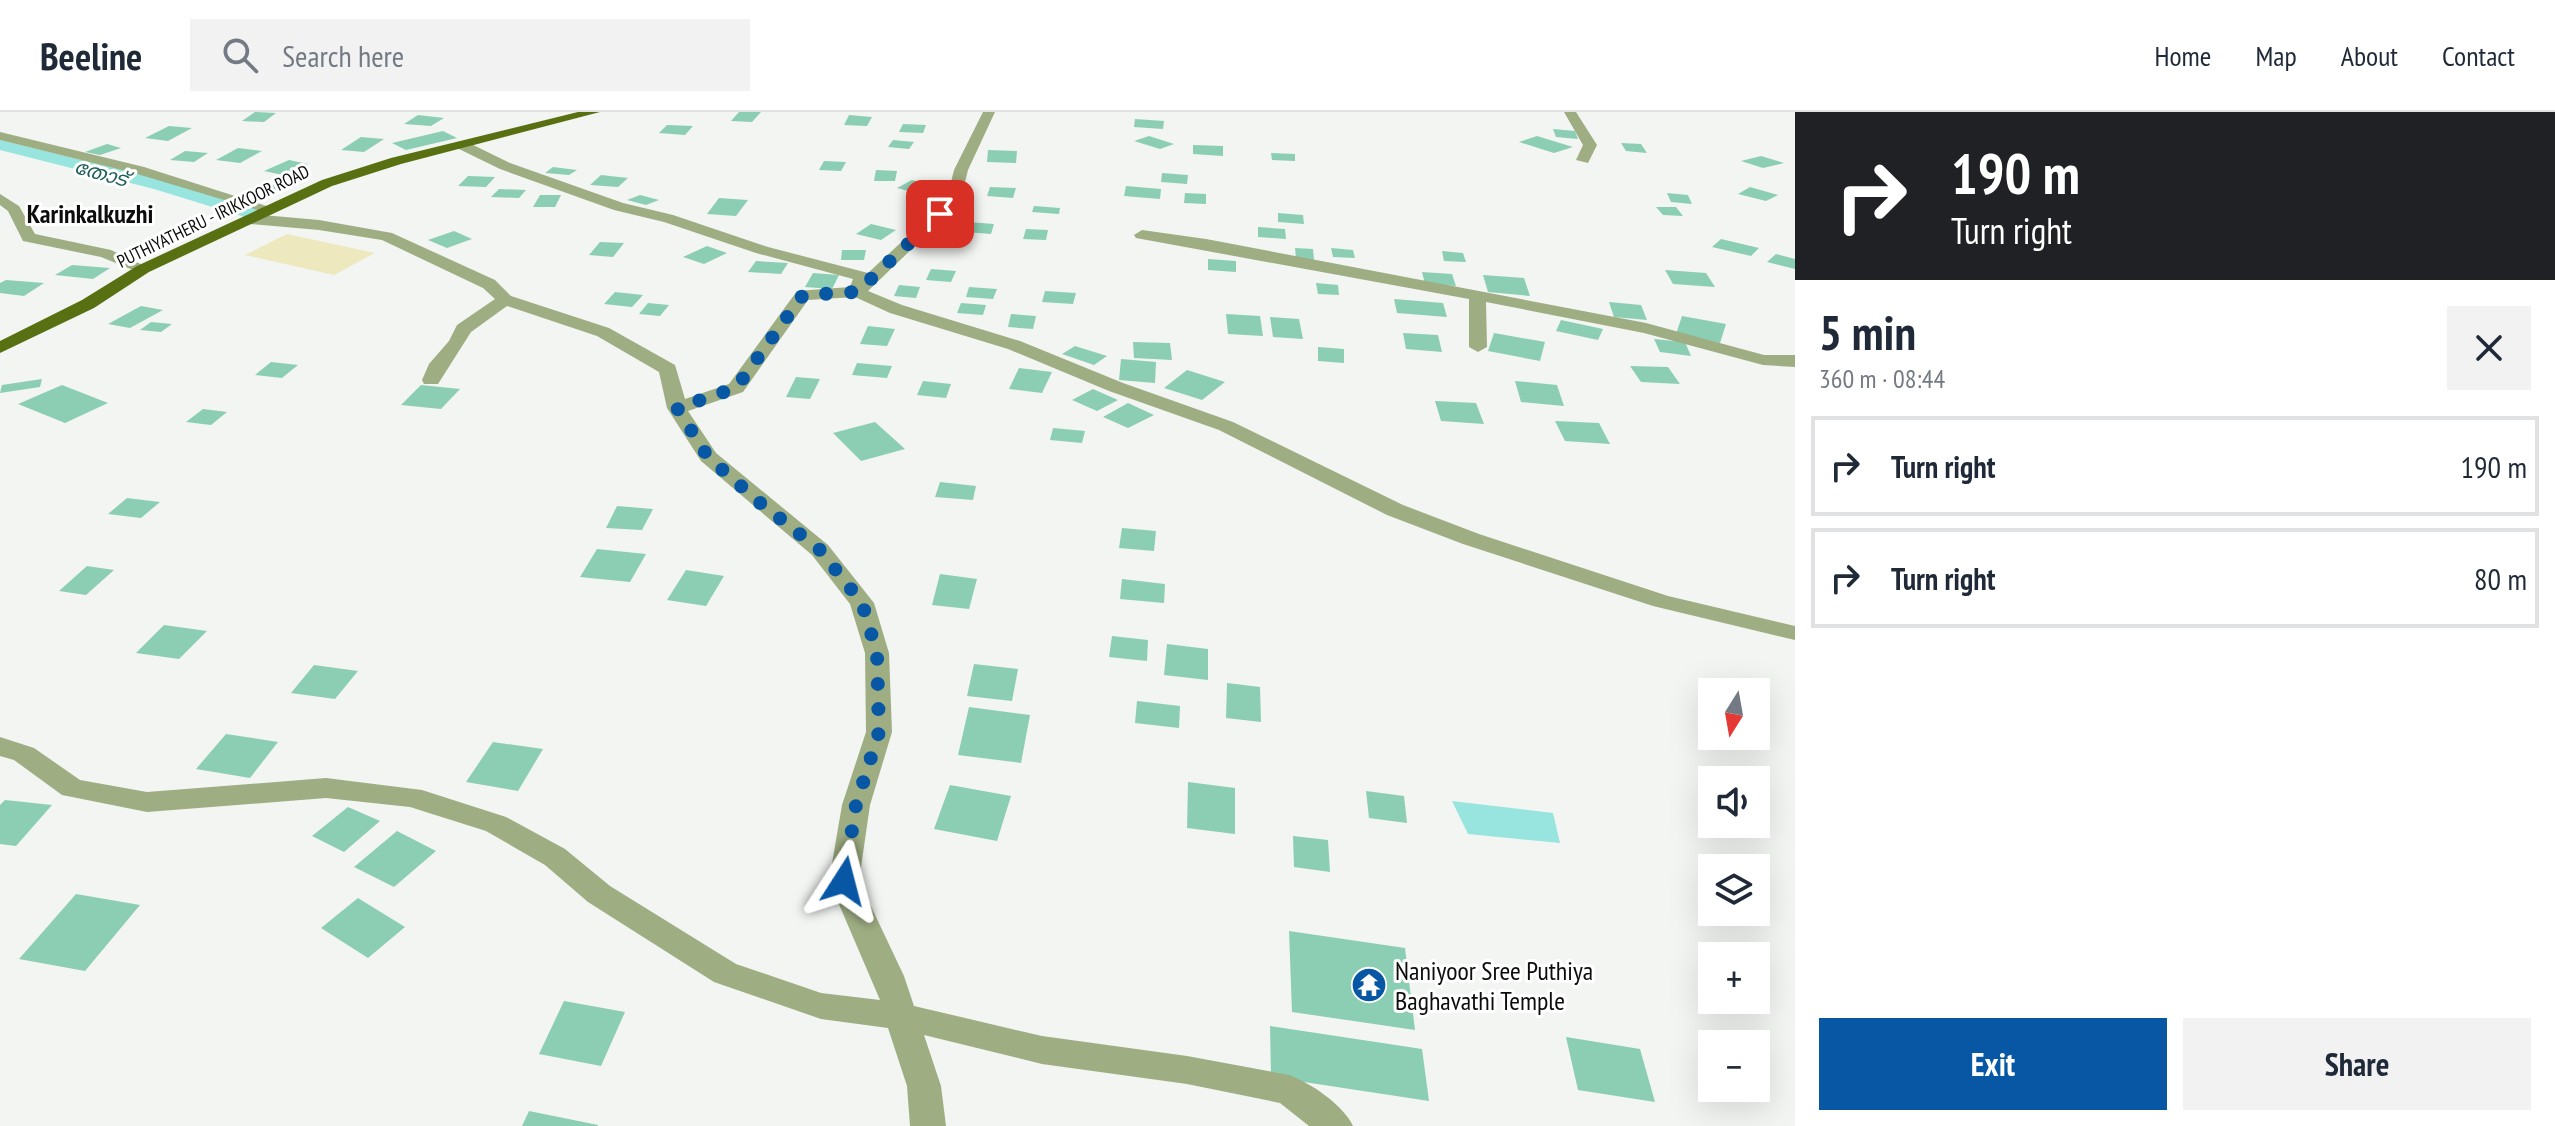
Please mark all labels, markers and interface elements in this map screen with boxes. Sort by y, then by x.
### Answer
search box [190,19,750,91]
text: Beeline [40,31,142,80]
icon: search [218,33,262,77]
text: Search here [282,36,404,75]
text: Home [2155,37,2211,74]
text: Map [2255,37,2297,74]
text: About [2341,37,2398,74]
text: Contact [2442,37,2515,74]
text: 190 m [1951,137,2080,209]
icon: right [1819,144,1923,248]
water label: തോട് [72,154,136,194]
street label: PUTHIYATHERU - IRIKKOOR ROAD [113,159,313,273]
pin [906,180,974,248]
icon: arrive [918,192,962,236]
district label: Karinkalkuzhi [27,197,153,230]
text: Turn right [1951,207,2072,254]
text: 5 min [1819,301,1916,363]
button: close [2447,306,2531,390]
text: 360 m · 08:44 [1819,362,1945,395]
icon: right [1823,444,1867,488]
text: Turn right [1891,447,1995,486]
text: 190 m [2461,447,2527,486]
icon: right [1823,556,1867,600]
text: Turn right [1891,559,1995,598]
text: 80 m [2474,559,2527,598]
north arrow [1698,678,1770,750]
map controls [1698,678,1770,1102]
button: sound [1698,766,1770,838]
position arrow [802,839,886,923]
button: layers [1698,854,1770,926]
button: + [1698,942,1770,1014]
place label: Naniyoor Sree Puthiya Baghavathi Temple [1395,954,1593,1017]
temple icon: Naniyoor Sree Puthiya Baghavathi Temple [1350,966,1388,1004]
button: Exit [1819,1018,2167,1110]
button: Share [2183,1018,2531,1110]
button: − [1698,1030,1770,1102]

